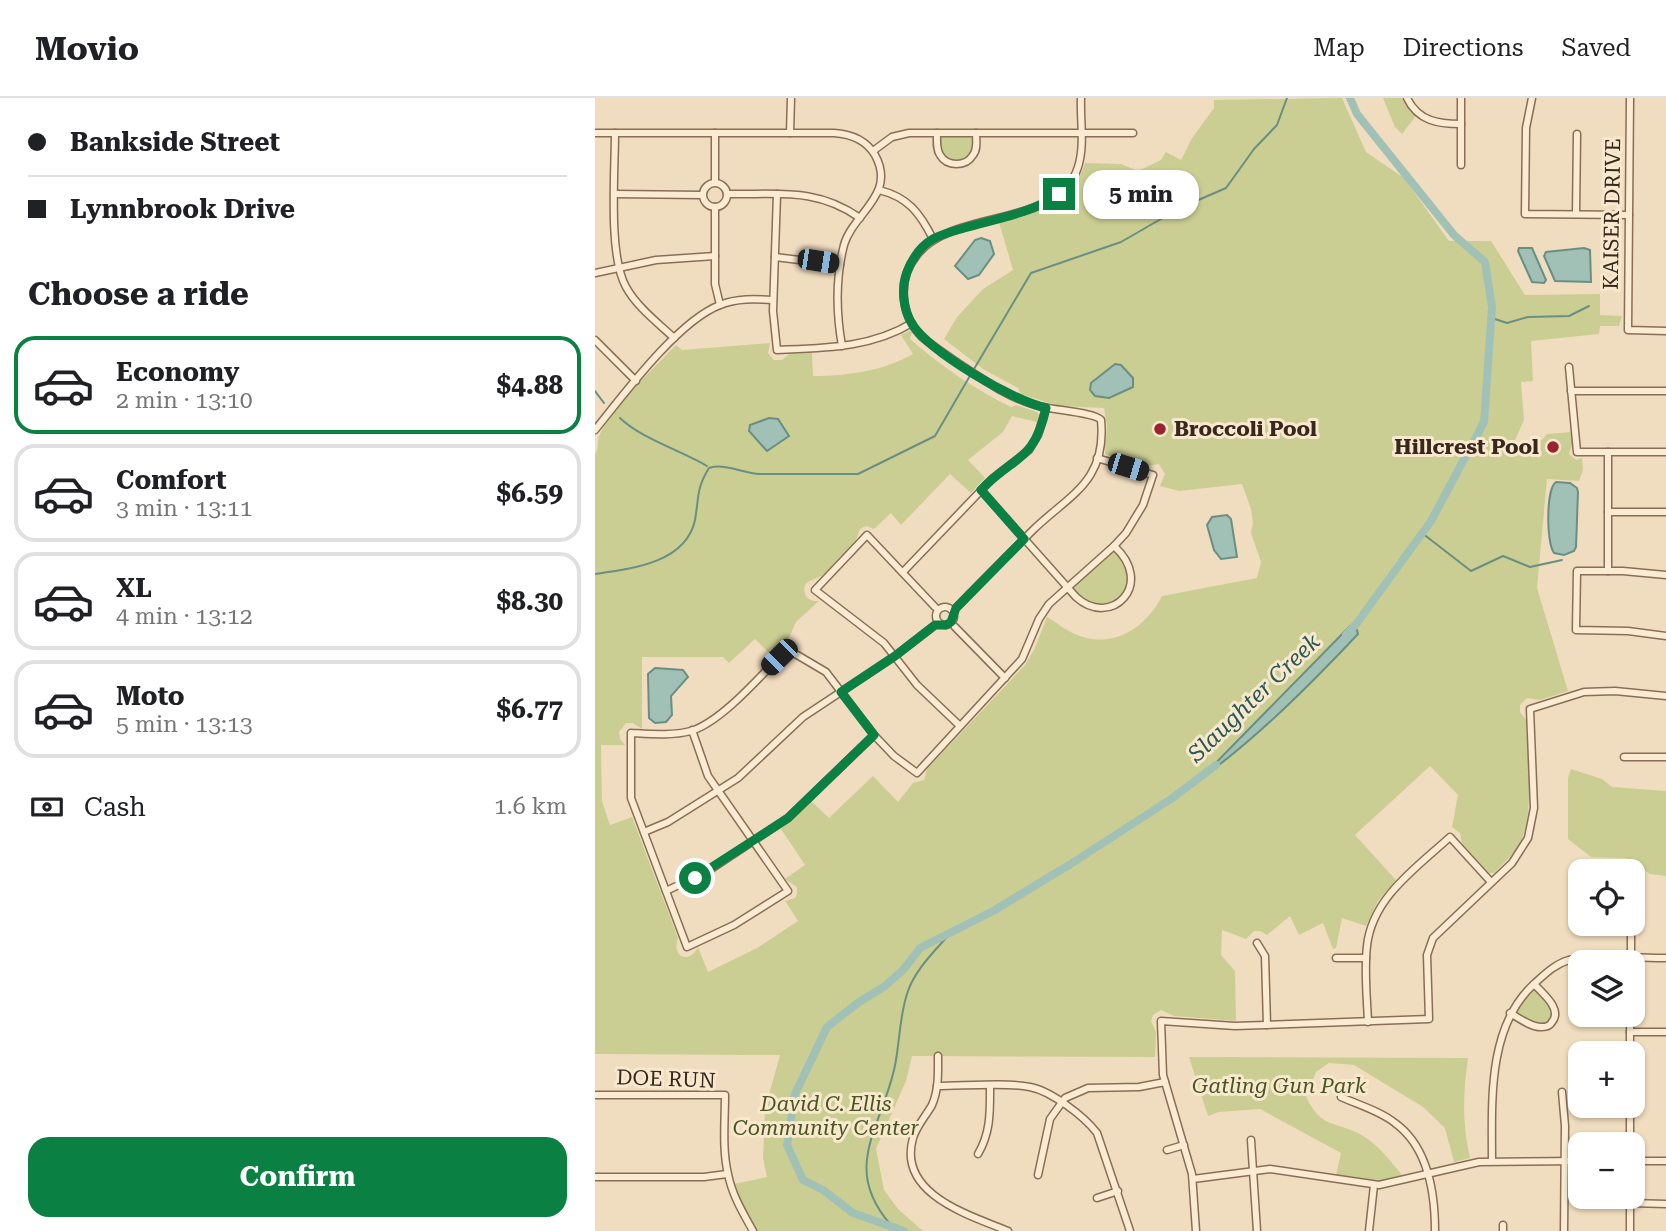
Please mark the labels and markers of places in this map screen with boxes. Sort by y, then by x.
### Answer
place label: Broccoli Pool [1174,417,1317,441]
marker: Broccoli Pool [1152,421,1168,437]
place label: Hillcrest Pool [1394,435,1539,459]
marker: Hillcrest Pool [1545,439,1561,455]

